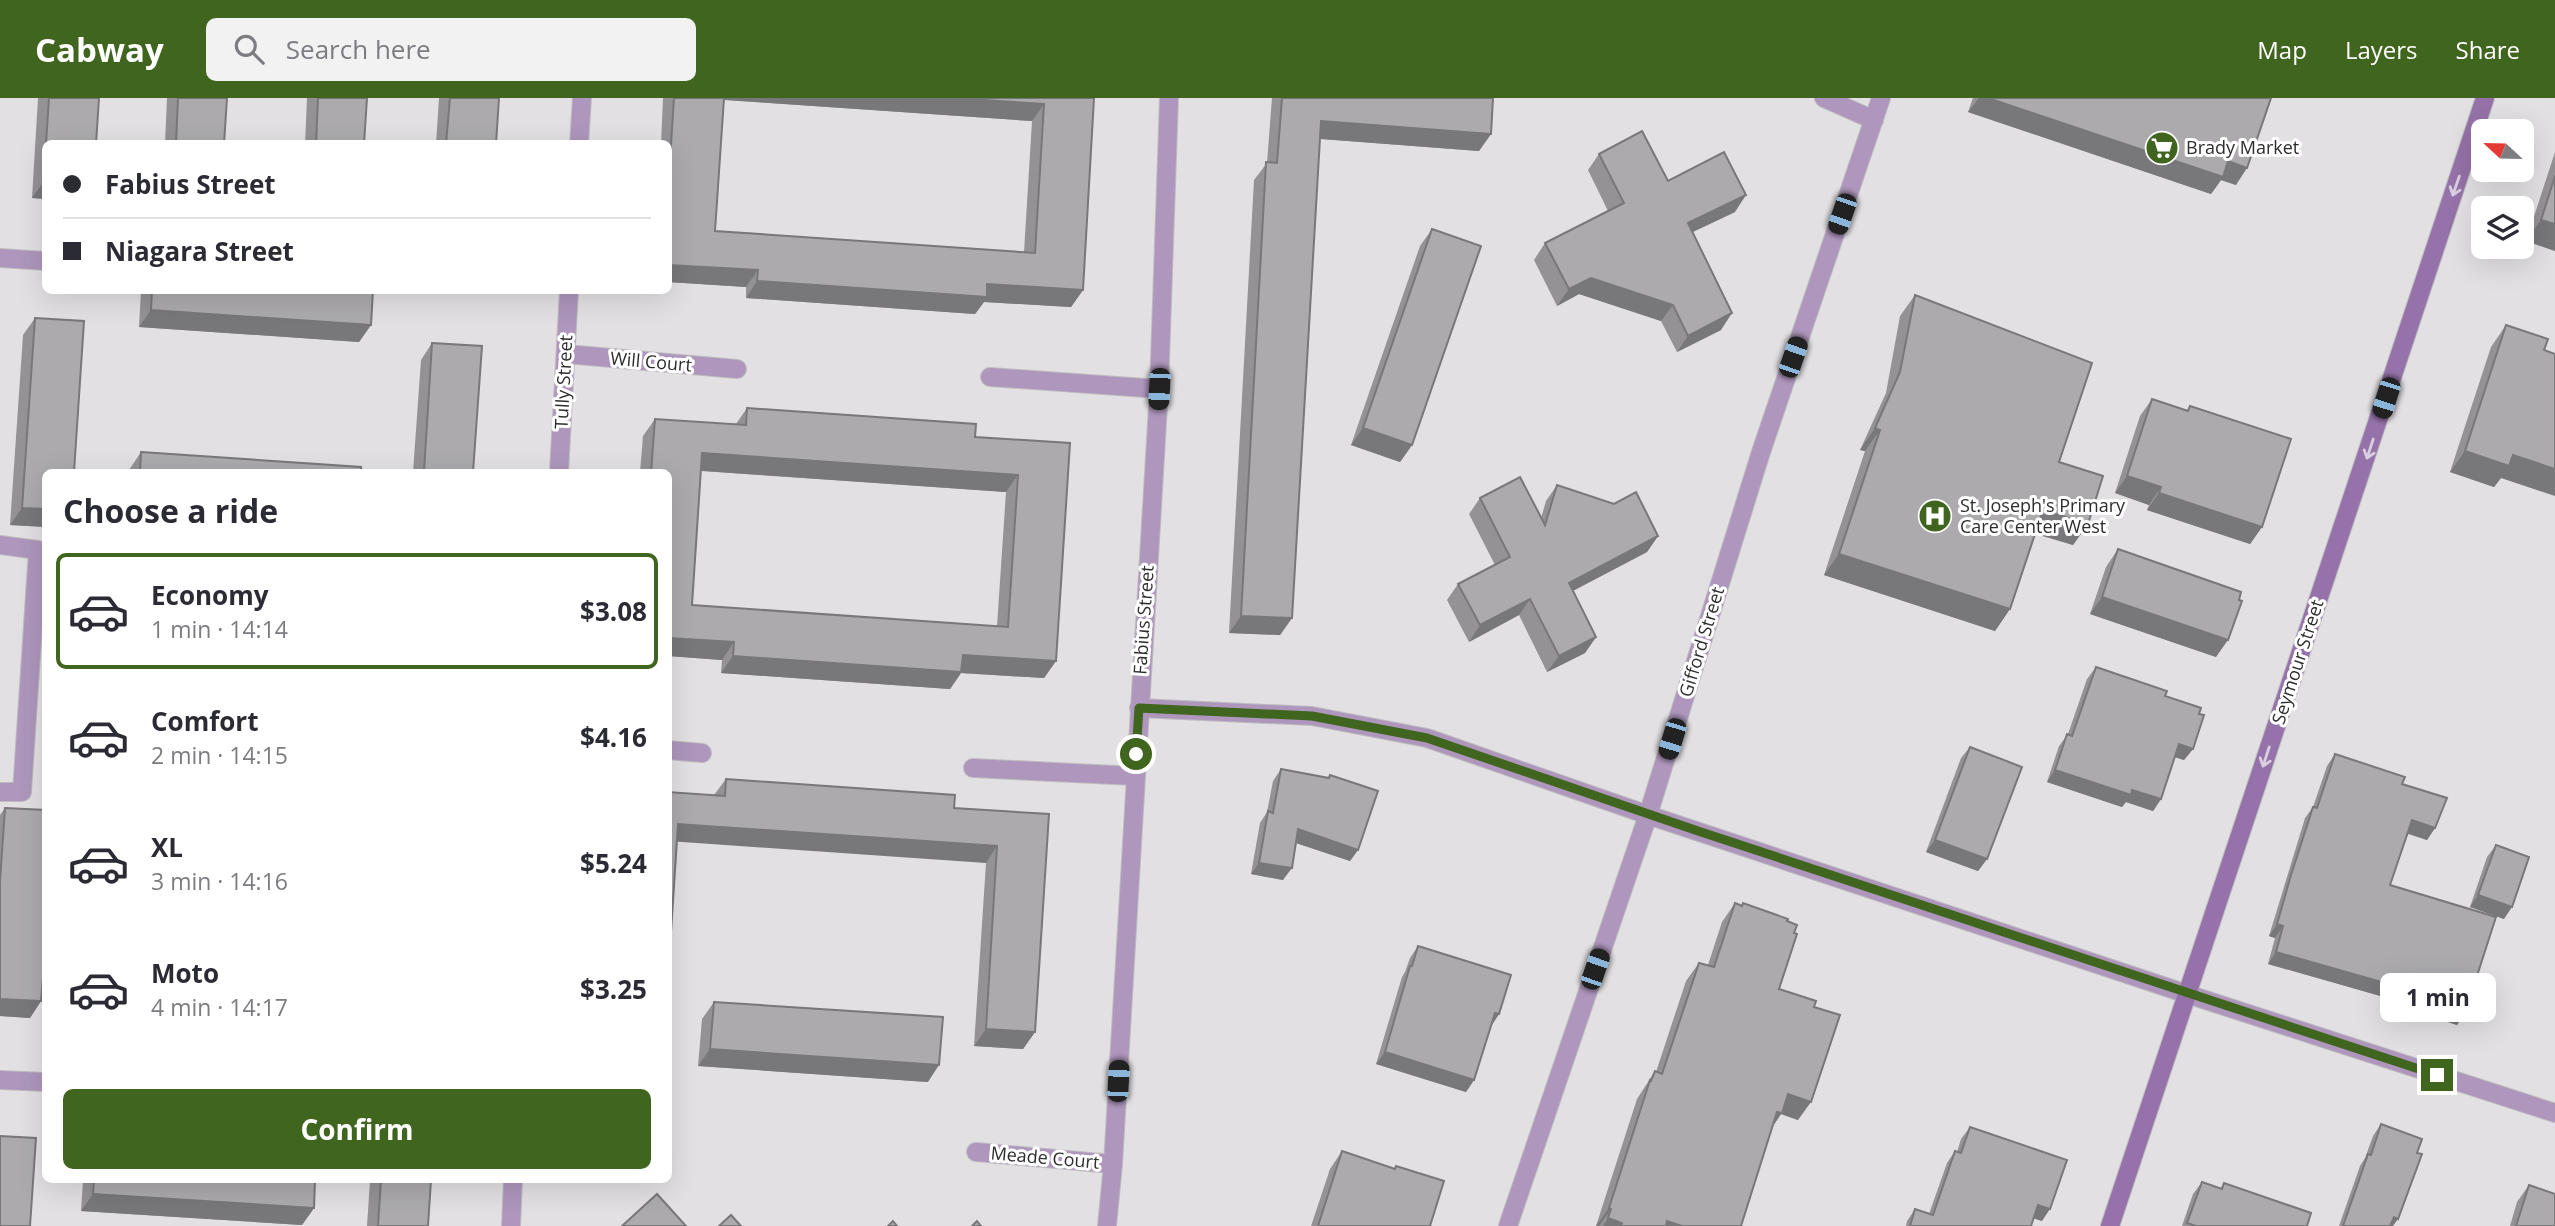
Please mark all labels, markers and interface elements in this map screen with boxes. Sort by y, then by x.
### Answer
search box [206,18,696,81]
text: Cabway [35,27,164,72]
icon: search [230,30,268,68]
text: Search here [286,31,431,67]
text: Map [2257,33,2307,66]
text: Layers [2345,33,2418,66]
text: Share [2456,33,2520,66]
north arrow [2471,119,2534,182]
map controls [2471,119,2534,259]
supermarket icon: Brady Market [2143,129,2181,167]
place label: Brady Market [2186,135,2299,159]
text: Fabius Street [105,166,276,202]
one-way arrow [2449,175,2462,197]
car [1826,191,1859,237]
button: layers [2471,196,2534,259]
text: Niagara Street [105,233,294,269]
street label: Tully Street [549,334,577,430]
car [1777,334,1810,380]
street label: Will Court [609,345,693,377]
car [1148,367,1171,411]
car [2370,375,2403,421]
one-way arrow [2362,437,2375,459]
text: Choose a ride [63,489,278,532]
place label: St. Joseph's Primary Care Center West [1960,493,2126,538]
hospital icon: St. Joseph's Primary Care Center West [1916,497,1954,535]
street label: Fabius Street [1127,565,1159,675]
text: Economy [151,577,269,613]
icon: car [67,580,130,643]
street label: Gifford Street [1673,584,1729,700]
text: $3.08 [580,593,647,629]
street label: Seymour Street [2266,596,2329,727]
text: 1 min · 14:14 [151,613,288,645]
text: Comfort [151,703,258,739]
icon: car [67,706,130,769]
car [1656,716,1689,762]
text: $4.16 [580,719,647,755]
route start [1120,738,1152,770]
text: 2 min · 14:15 [151,739,288,771]
one-way arrow [2259,746,2271,768]
text: XL [151,829,183,865]
icon: car [67,832,130,895]
text: $5.24 [580,845,647,881]
text: 3 min · 14:16 [151,865,288,897]
car [1579,946,1612,992]
text: Moto [151,955,219,991]
icon: car [67,958,130,1021]
text: $3.25 [580,971,647,1007]
callout: 1 min [2379,974,2495,1023]
text: 1 min [2406,981,2470,1013]
text: 4 min · 14:17 [151,991,288,1023]
car [1107,1059,1130,1103]
route end [2421,1059,2453,1091]
button: Confirm [63,1089,651,1169]
street label: Meade Court [990,1140,1100,1174]

